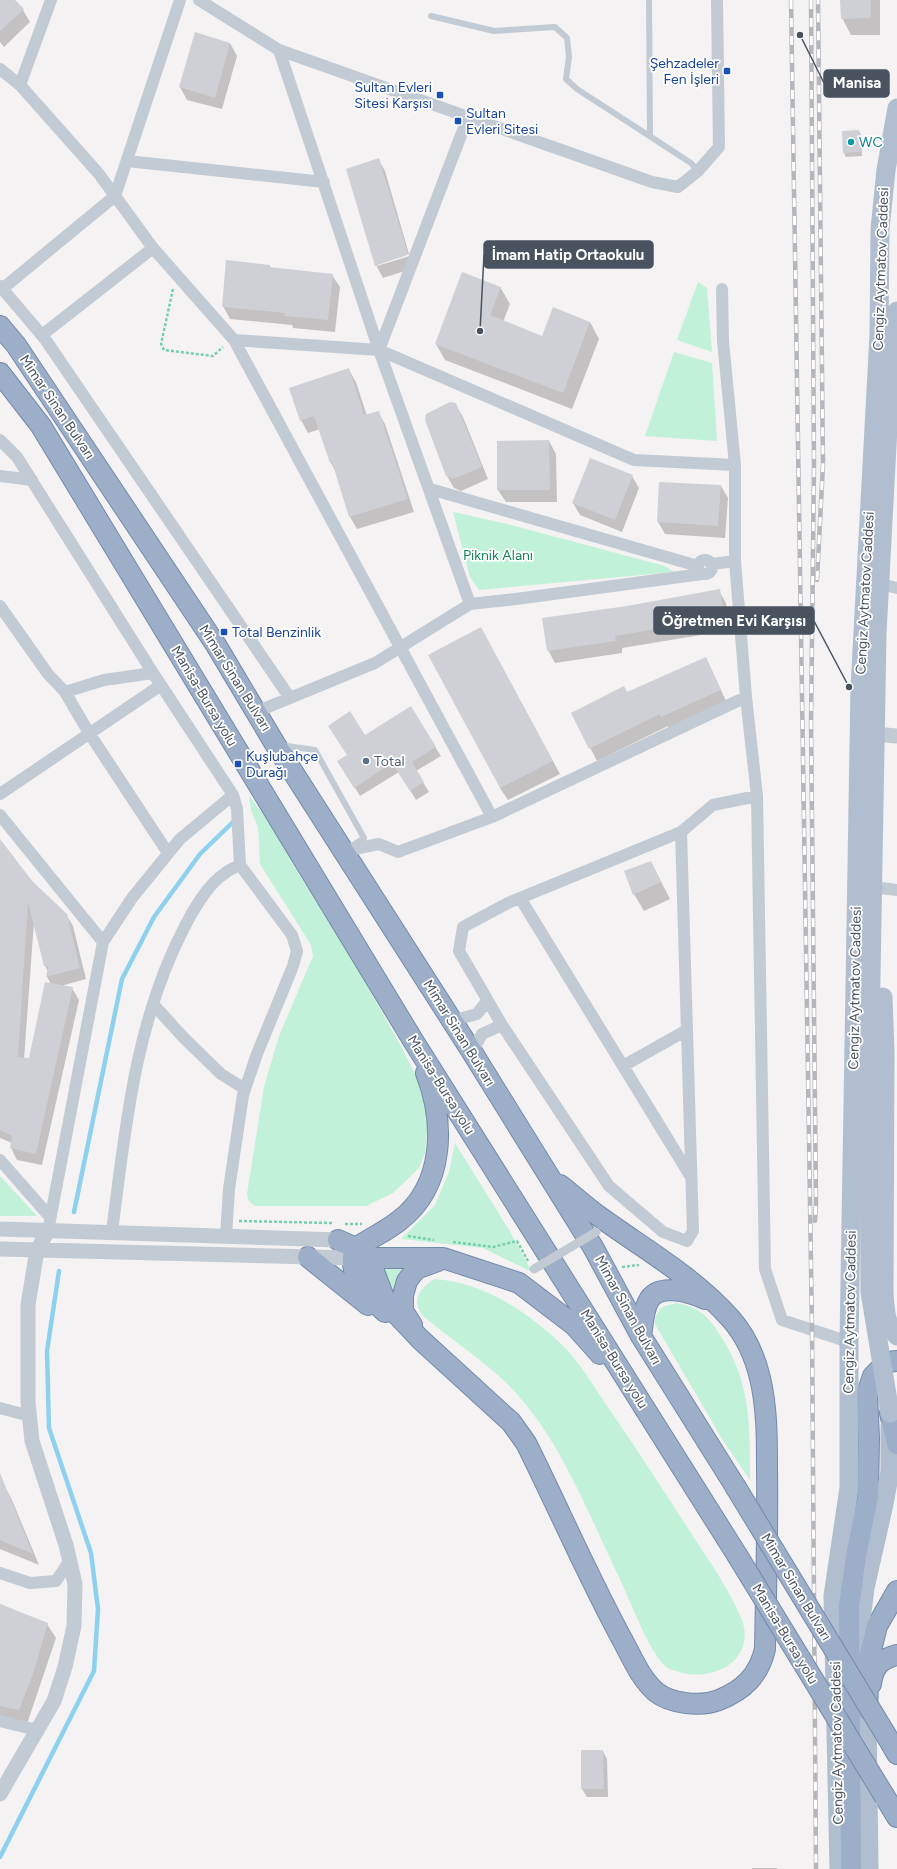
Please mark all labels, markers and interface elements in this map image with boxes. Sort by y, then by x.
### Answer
place label: Şehzadeler Fen İşleri [650,55,719,88]
marker: Şehzadeler Fen İşleri [722,66,732,76]
callout: Manisa [824,70,889,97]
text: Manisa [833,74,881,92]
place label: Sultan Evleri Sitesi Karşısı [354,79,432,112]
marker: Sultan Evleri Sitesi Karşısı [435,90,445,100]
place label: Sultan Evleri Sitesi [466,105,538,138]
marker: Sultan Evleri Sitesi [453,116,463,126]
place label: WC [859,134,883,151]
marker: WC [846,137,856,147]
street label: Cengiz Aytmatov Caddesi [870,187,892,351]
callout: İmam Hatip Ortaokulu [484,241,653,268]
text: İmam Hatip Ortaokulu [492,245,644,264]
street label: Mimar Sinan Bulvarı [16,352,98,462]
street label: Cengiz Aytmatov Caddesi [852,511,878,675]
park label: Piknik Alanı [463,547,533,564]
callout: Öğretmen Evi Karşısı [654,607,814,634]
text: Öğretmen Evi Karşısı [662,611,806,630]
street label: Mimar Sinan Bulvarı [195,622,275,734]
place label: Total Benzinlik [232,624,321,641]
marker: Total Benzinlik [219,627,229,637]
street label: Manisa-Bursa yolu [167,643,241,749]
place label: Kuşlubahçe Durağı [246,748,319,781]
place label: Total [374,753,404,770]
marker: Total [361,756,371,766]
marker: Kuşlubahçe Durağı [233,759,243,769]
street label: Cengiz Aytmatov Caddesi [845,906,865,1070]
street label: Mimar Sinan Bulvarı [419,977,499,1089]
street label: Manisa-Bursa yolu [404,1032,478,1138]
street label: Cengiz Aytmatov Caddesi [840,1230,860,1394]
street label: Mimar Sinan Bulvarı [591,1252,665,1368]
street label: Manisa-Bursa yolu [577,1306,651,1412]
street label: Mimar Sinan Bulvarı [757,1530,835,1644]
street label: Manisa-Bursa yolu [748,1581,822,1687]
street label: Cengiz Aytmatov Caddesi [827,1661,847,1825]

